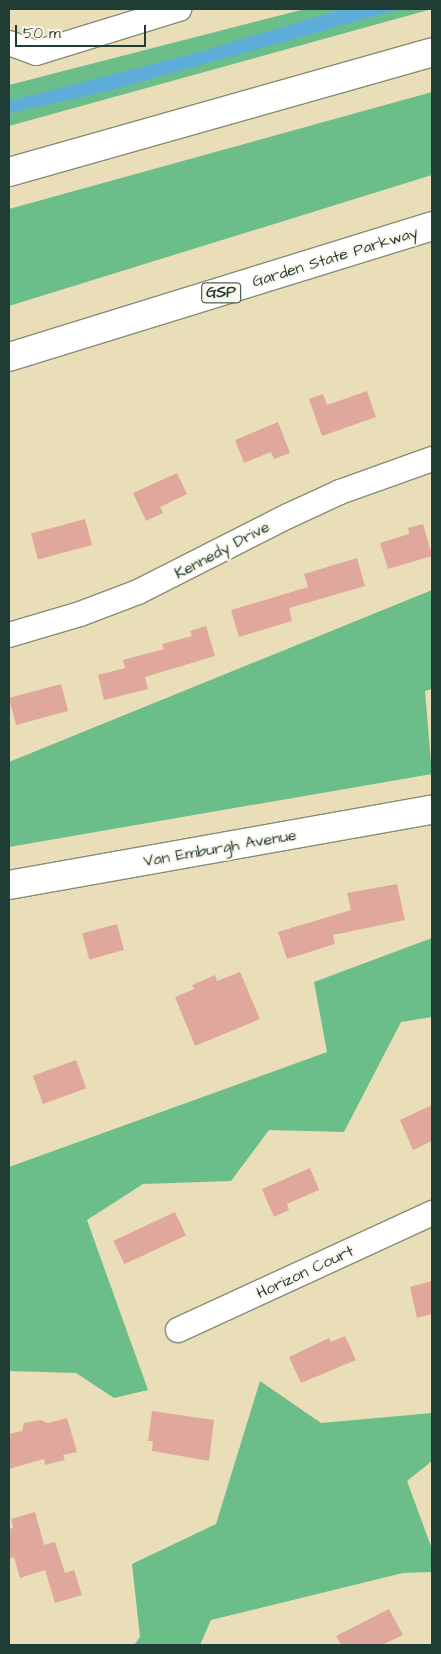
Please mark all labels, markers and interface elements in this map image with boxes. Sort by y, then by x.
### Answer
scale bar [18,15,149,47]
text: 50 m [23,23,61,44]
street label: Garden State Parkway [250,223,420,291]
road number: GSP [201,280,241,306]
street label: Kennedy Drive [171,517,273,583]
street label: Van Emburgh Avenue [142,825,298,871]
street label: Horizon Court [253,1241,357,1303]

